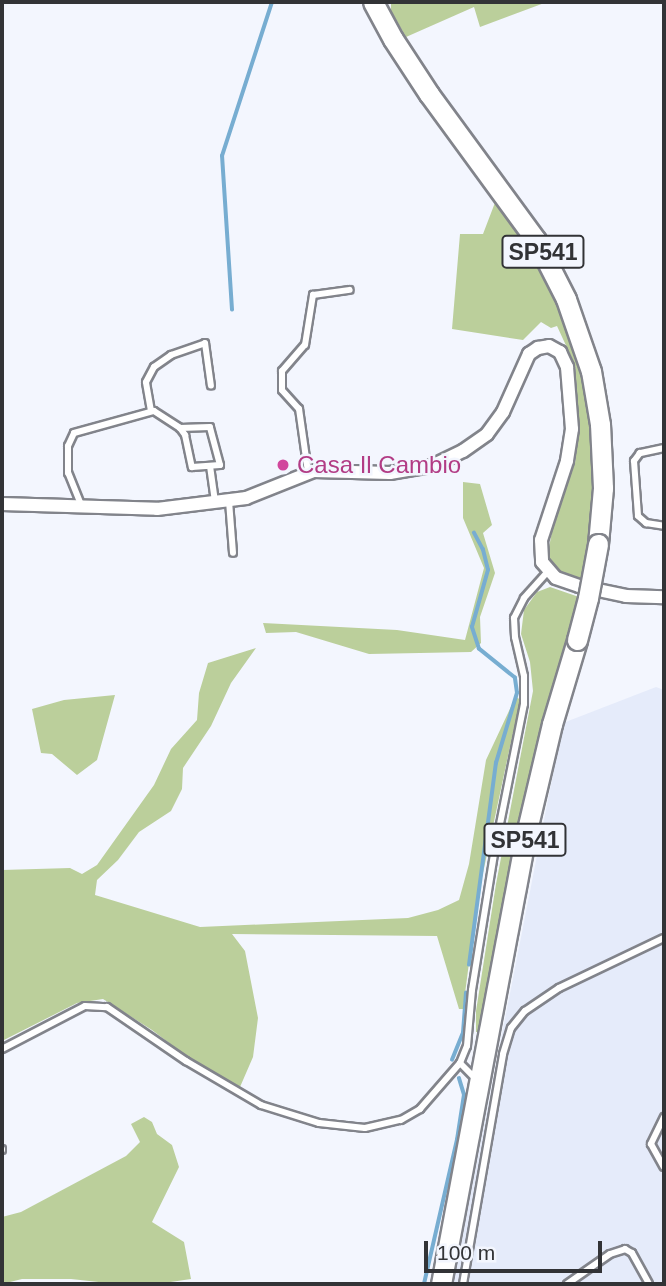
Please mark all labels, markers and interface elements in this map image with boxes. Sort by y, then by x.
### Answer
road number: SP541 [501,232,585,272]
place label: Casa Il Cambio [297,451,461,479]
marker: Casa Il Cambio [275,457,291,473]
road number: SP541 [483,820,567,860]
scale bar [428,1226,606,1270]
text: 100 m [437,1241,495,1264]

